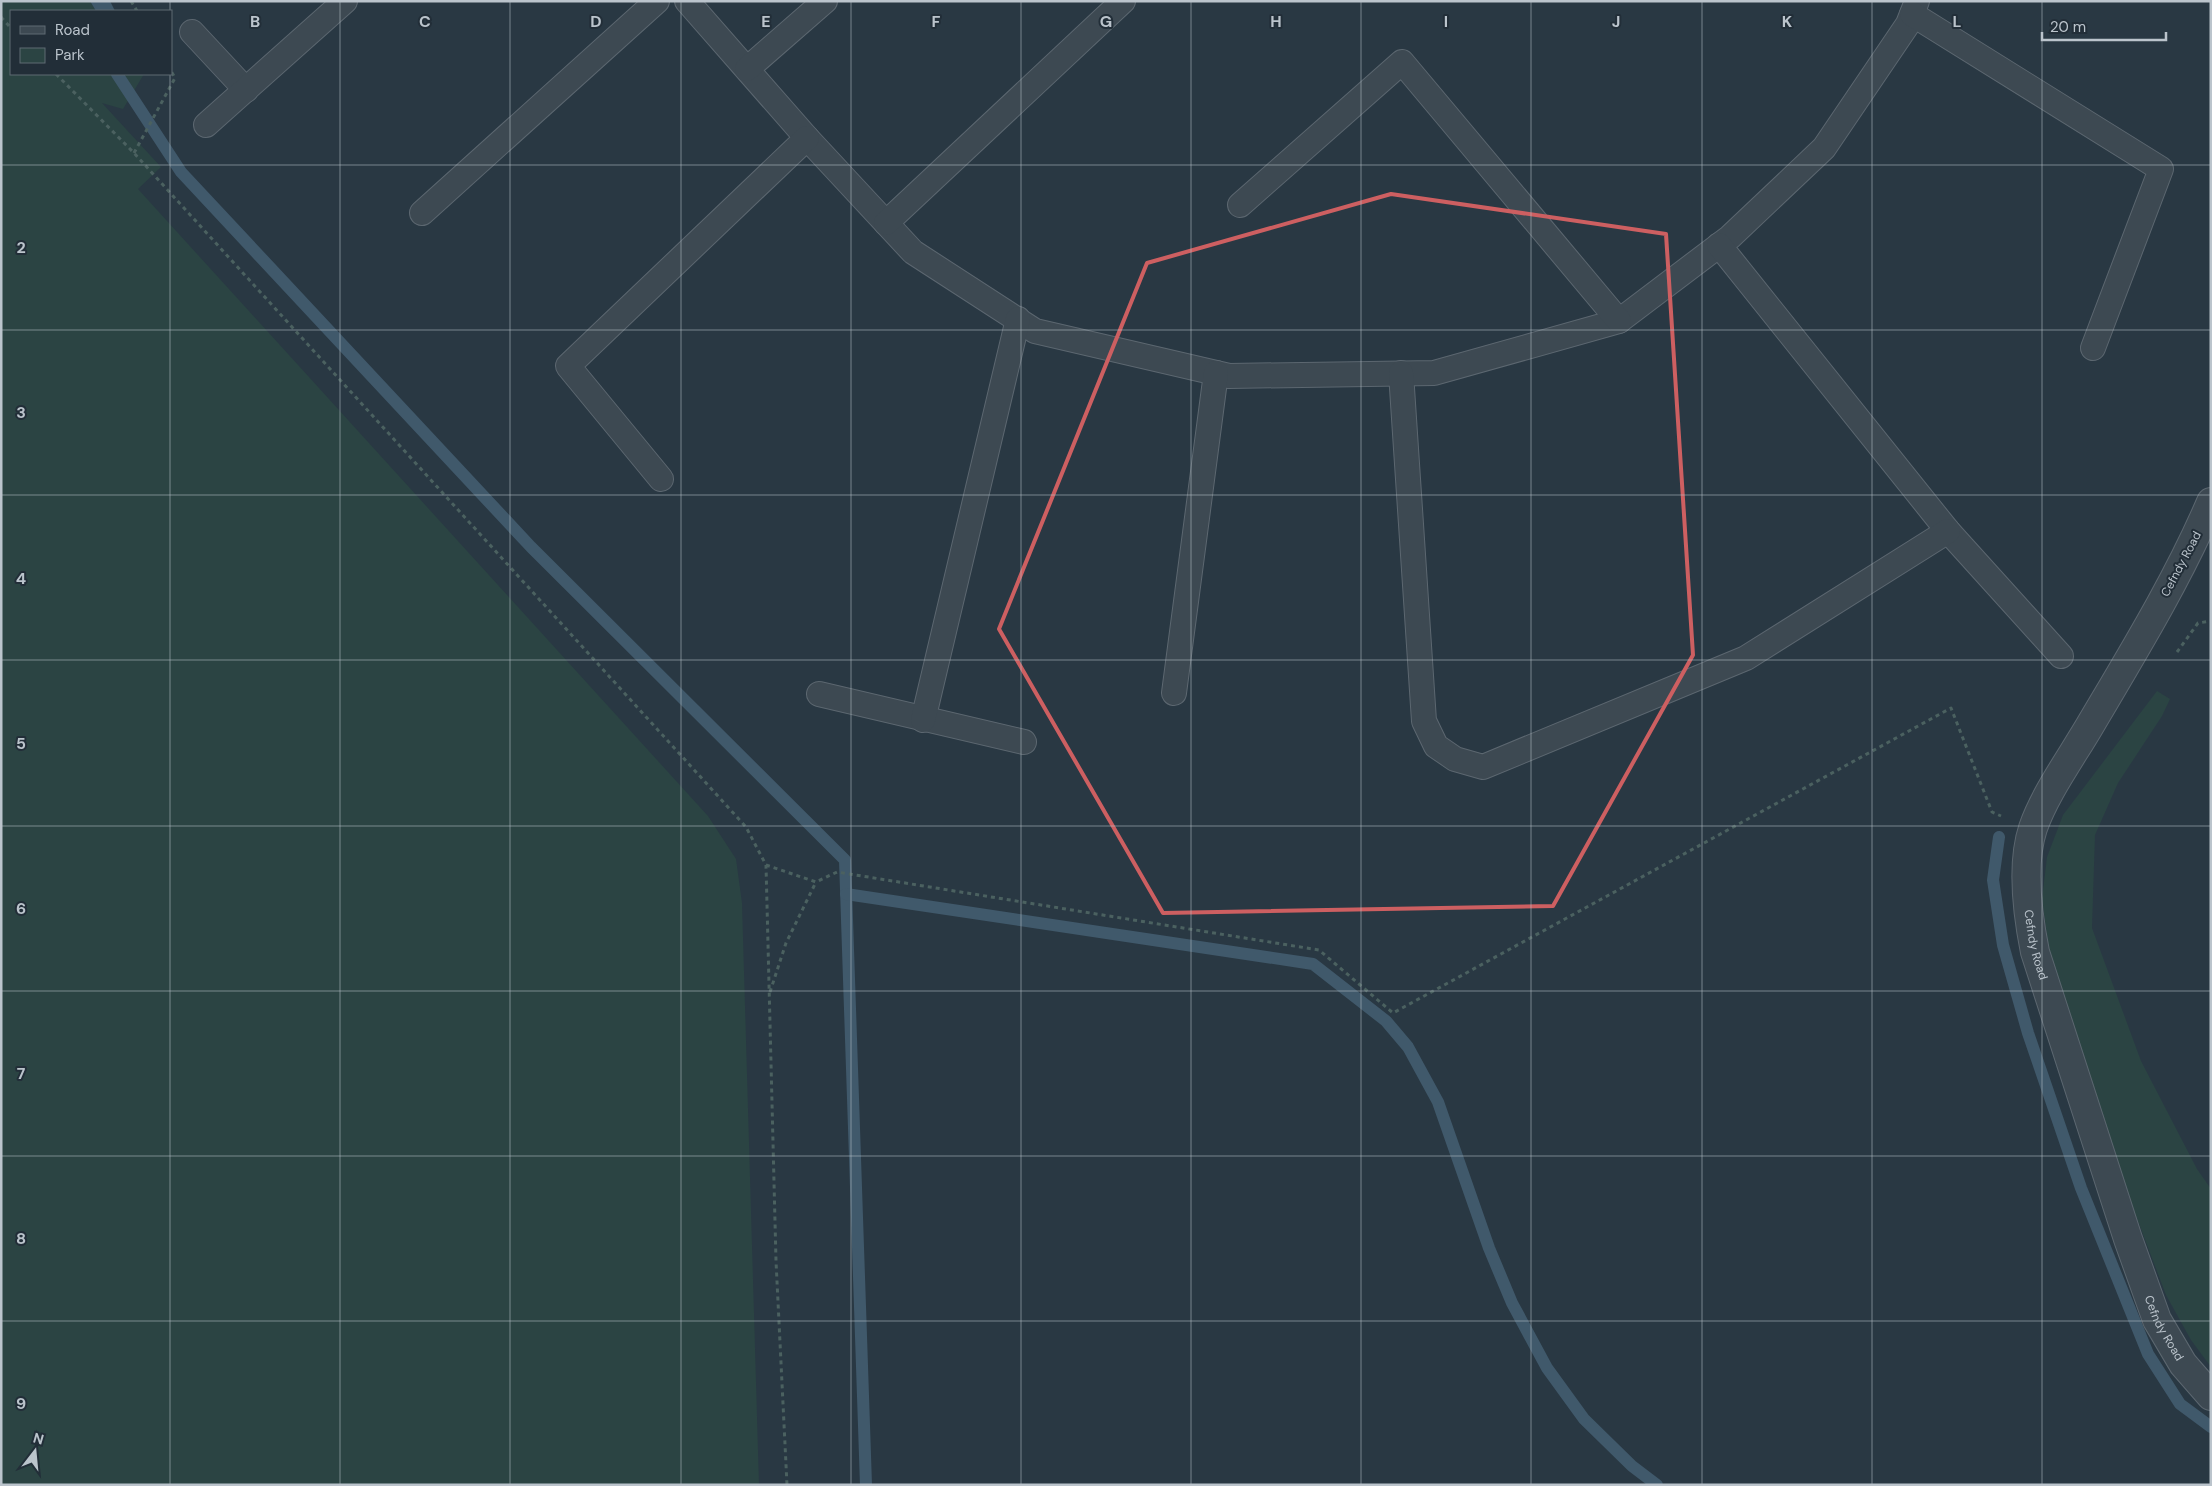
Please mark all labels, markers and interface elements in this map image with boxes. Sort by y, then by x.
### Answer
legend [10,10,172,75]
scale bar [2042,10,2166,42]
text: B [250,11,260,32]
text: C [419,11,431,32]
text: D [590,11,602,32]
text: E [761,11,771,32]
text: F [932,11,941,32]
text: G [1100,11,1112,32]
text: H [1270,11,1282,32]
text: I [1444,11,1448,32]
text: J [1612,11,1620,32]
text: K [1782,11,1793,32]
text: L [1953,11,1962,32]
text: 20 m [2050,17,2086,37]
text: Road [55,20,90,40]
text: Park [55,45,85,65]
text: 2 [16,237,26,258]
text: 3 [16,402,26,423]
street label: Cefndy Road [2157,529,2205,599]
text: 4 [16,568,26,589]
text: 5 [16,733,26,754]
text: 6 [16,898,26,919]
street label: Cefndy Road [2020,909,2052,982]
text: 7 [17,1063,26,1084]
text: 8 [16,1228,26,1249]
street label: Cefndy Road [2141,1293,2187,1364]
text: 9 [16,1393,26,1414]
north arrow [10,1426,60,1476]
text: N [31,1428,46,1449]

